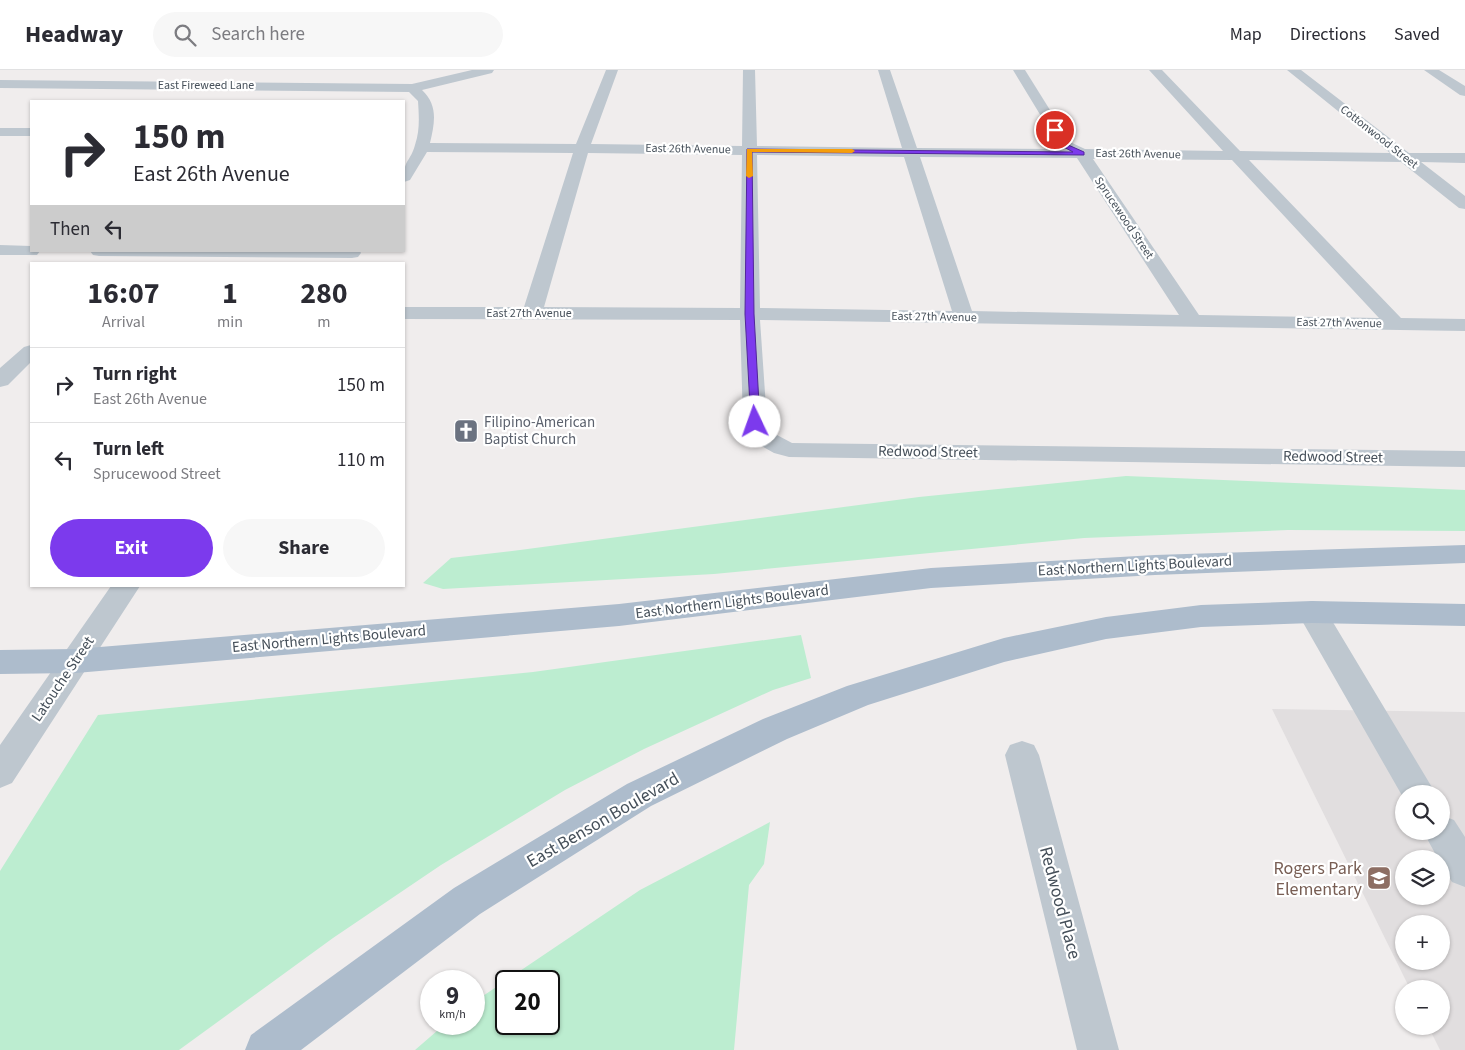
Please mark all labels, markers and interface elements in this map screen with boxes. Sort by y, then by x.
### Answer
search box [153,12,503,57]
text: Headway [25,17,123,52]
icon: search [171,21,199,49]
text: Search here [211,21,305,48]
text: Map [1230,22,1262,47]
text: Directions [1290,22,1366,47]
text: Saved [1394,22,1440,47]
street label: East Fireweed Lane [158,77,254,94]
street label: Cottonwood Street [1336,101,1422,173]
pin [1034,109,1076,151]
text: 150 m [133,112,225,162]
icon: arrive [1041,116,1069,144]
icon: right [50,120,115,185]
street label: East 26th Avenue [645,140,731,158]
street label: East 26th Avenue [1095,145,1181,163]
text: East 26th Avenue [133,158,290,190]
street label: Sprucewood Street [1090,174,1158,262]
icon: left [100,215,128,243]
text: Then [50,216,90,243]
text: 16:07 [87,272,160,315]
text: 1 [222,272,238,315]
text: 280 [300,272,348,315]
street label: East 27th Avenue [486,305,572,322]
street label: East 27th Avenue [891,308,977,326]
text: Arrival [102,311,145,333]
text: min [217,311,243,333]
text: m [317,311,331,333]
street label: East 27th Avenue [1296,314,1382,332]
text: Turn right [93,361,177,388]
icon: right [50,371,78,399]
text: 150 m [337,372,385,399]
text: East 26th Avenue [93,388,207,410]
position arrow [728,395,780,447]
place label: Filipino-American Baptist Church [484,412,595,450]
church icon: Filipino-American Baptist Church [453,418,479,444]
text: Turn left [93,436,164,463]
street label: Redwood Street [878,441,978,463]
icon: left [50,446,78,474]
street label: Redwood Street [1283,446,1383,468]
text: 110 m [337,447,385,474]
text: Sprucewood Street [93,463,221,485]
button: Exit [50,519,213,577]
button: Share [223,519,385,577]
street label: East Northern Lights Boulevard [1037,550,1233,582]
street label: East Northern Lights Boulevard [634,580,830,624]
street label: East Northern Lights Boulevard [231,620,427,658]
street label: Latouche Street [27,632,99,726]
street label: East Benson Boulevard [522,766,684,874]
map controls [1395,785,1450,1035]
button: search [1395,785,1450,840]
street label: Redwood Place [1033,844,1087,962]
button: layers [1395,850,1450,905]
place label: Rogers Park Elementary [1273,856,1363,902]
school or university icon: Rogers Park Elementary [1366,865,1392,891]
button: + [1395,915,1450,970]
speed limit sign: 20 [495,970,560,1035]
text: 9 [446,978,459,1014]
button: − [1395,980,1450,1035]
text: km/h [439,1006,466,1023]

